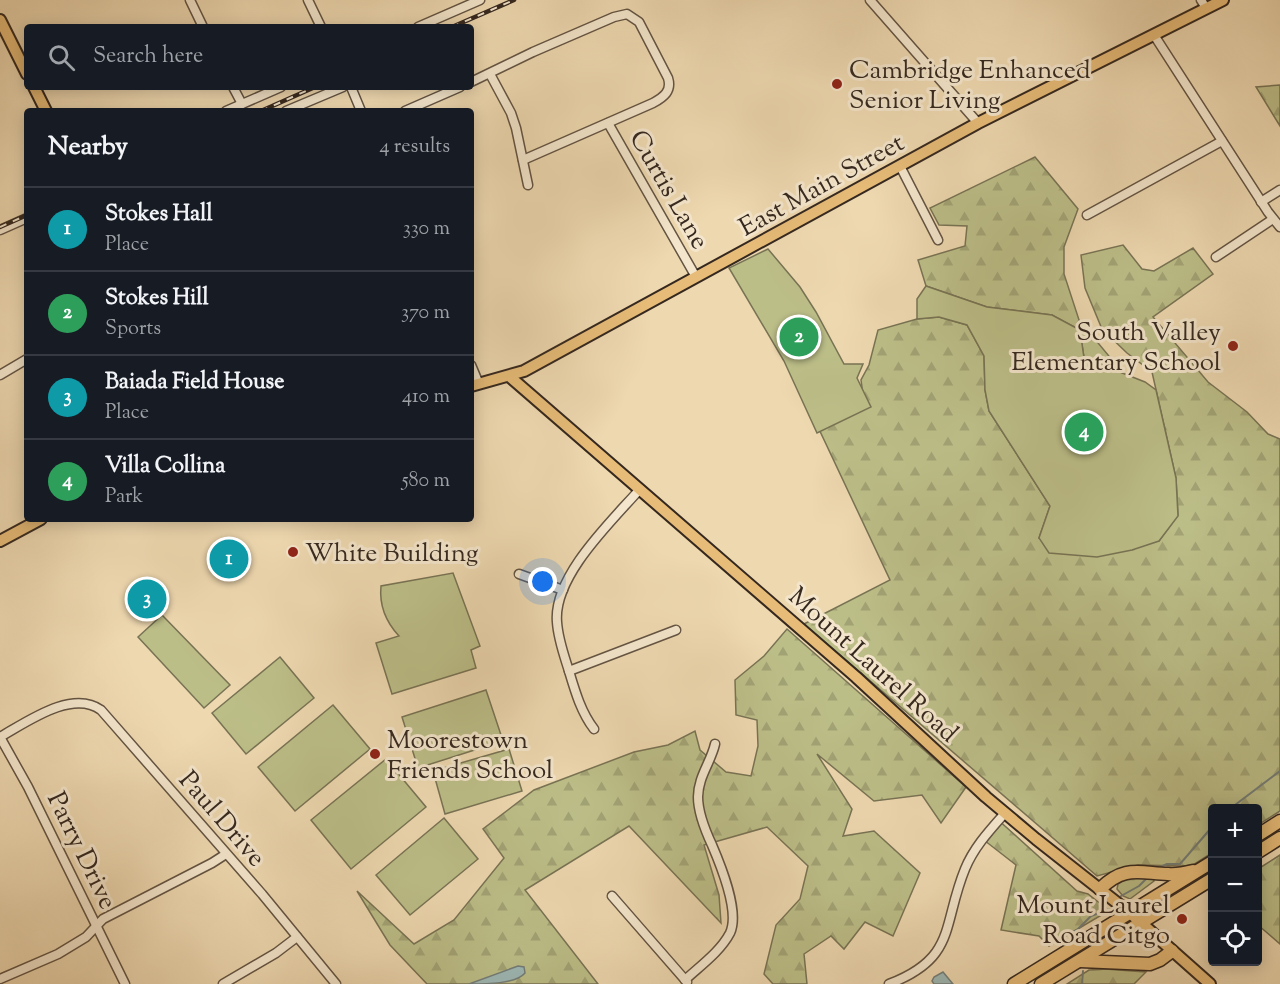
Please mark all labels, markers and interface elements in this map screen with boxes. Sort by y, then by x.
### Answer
search box [24,24,474,90]
icon: search [45,41,78,74]
text: Search here [93,41,203,73]
place label: Cambridge Enhanced Senior Living [849,53,1091,120]
marker: Cambridge Enhanced Senior Living [830,77,844,91]
street label: Curtis Lane [619,124,717,257]
street label: East Main Street [733,125,912,247]
text: Nearby [48,129,128,166]
text: 4 results [379,133,450,162]
text: Stokes Hall [105,199,213,231]
text: 1 [64,215,71,244]
text: 330 m [403,215,450,244]
text: Place [105,231,149,260]
text: Stokes Hill [105,283,209,315]
text: 2 [63,299,72,328]
text: 370 m [401,299,450,328]
pin: 2 [780,314,818,360]
text: Sports [105,315,161,344]
place label: South Valley Elementary School [1011,315,1221,382]
marker: South Valley Elementary School [1226,339,1240,353]
text: Baiada Field House [105,367,285,399]
text: 3 [63,383,72,412]
text: 410 m [402,383,450,412]
text: Place [105,399,149,428]
pin: 4 [1064,410,1104,454]
text: Villa Collina [105,451,226,483]
text: 4 [62,467,73,496]
text: 580 m [402,467,450,496]
text: Park [105,483,143,512]
pin: 1 [210,536,248,582]
place label: White Building [305,536,479,573]
marker: White Building [286,545,300,559]
your location [528,567,557,596]
pin: 3 [128,576,166,622]
street label: Mount Laurel Road [779,579,966,753]
place label: Moorestown Friends School [387,723,553,790]
marker: Moorestown Friends School [368,747,382,761]
street label: Paul Drive [169,764,273,876]
street label: Parry Drive [36,786,125,916]
map controls [1208,804,1262,966]
button: + [1208,804,1262,858]
button: − [1208,858,1262,912]
place label: Mount Laurel Road Citgo [1016,888,1170,955]
marker: Mount Laurel Road Citgo [1175,912,1189,926]
button: locate [1208,912,1262,966]

